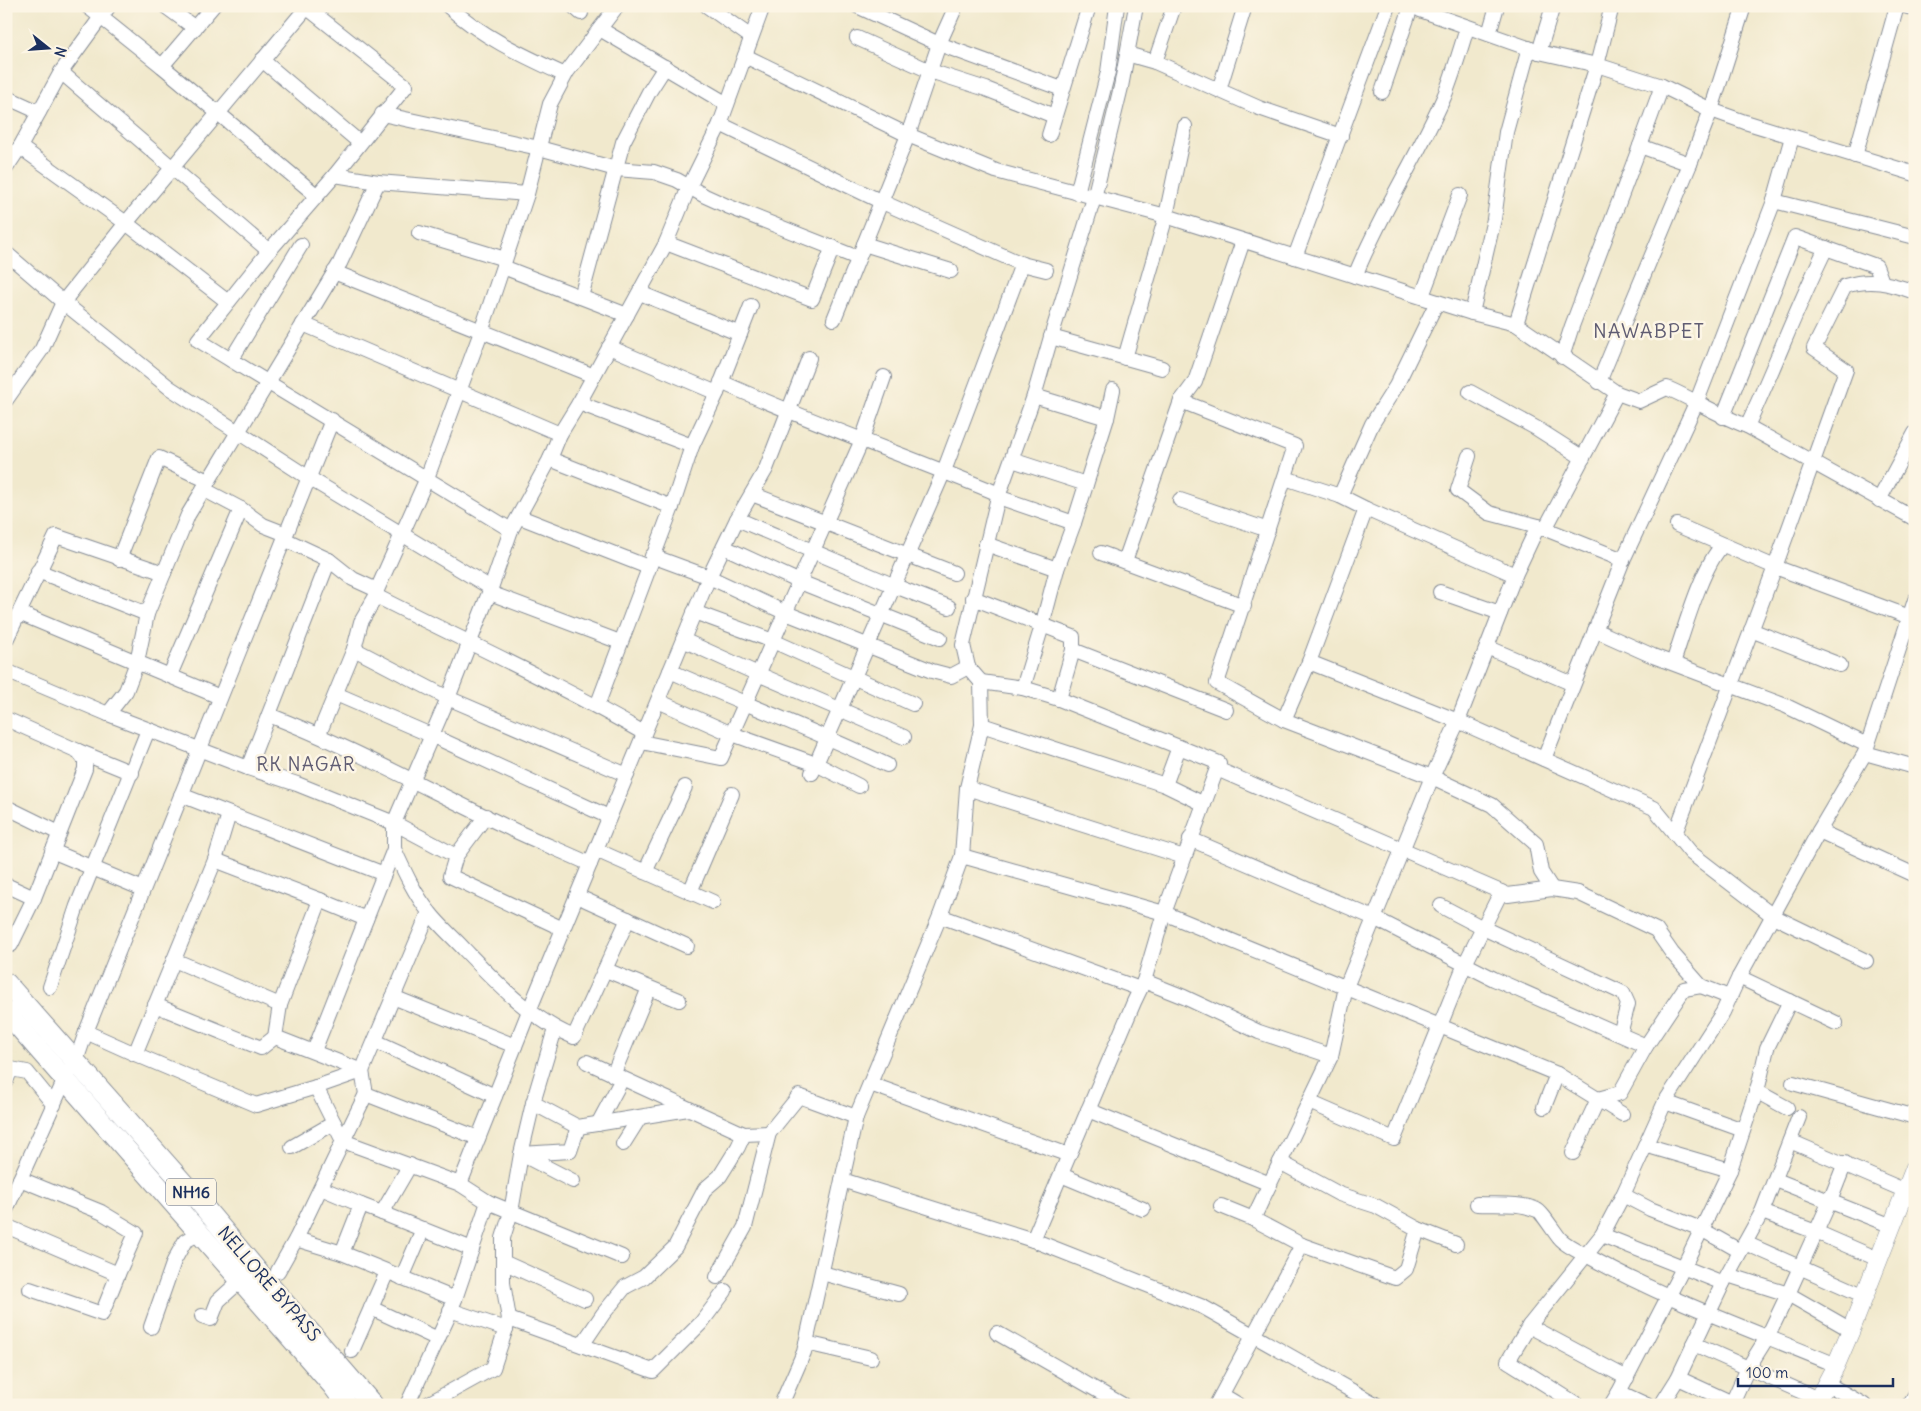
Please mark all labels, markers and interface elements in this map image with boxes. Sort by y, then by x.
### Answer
north arrow [22,22,72,72]
text: N [50,45,70,59]
district label: NAWABPET [1593,318,1705,343]
district label: RK NAGAR [256,752,356,776]
road number: NH16 [166,1178,216,1206]
street label: NELLORE BYPASS [213,1221,326,1346]
scale bar [1738,1356,1894,1388]
text: 100 m [1746,1363,1788,1382]

